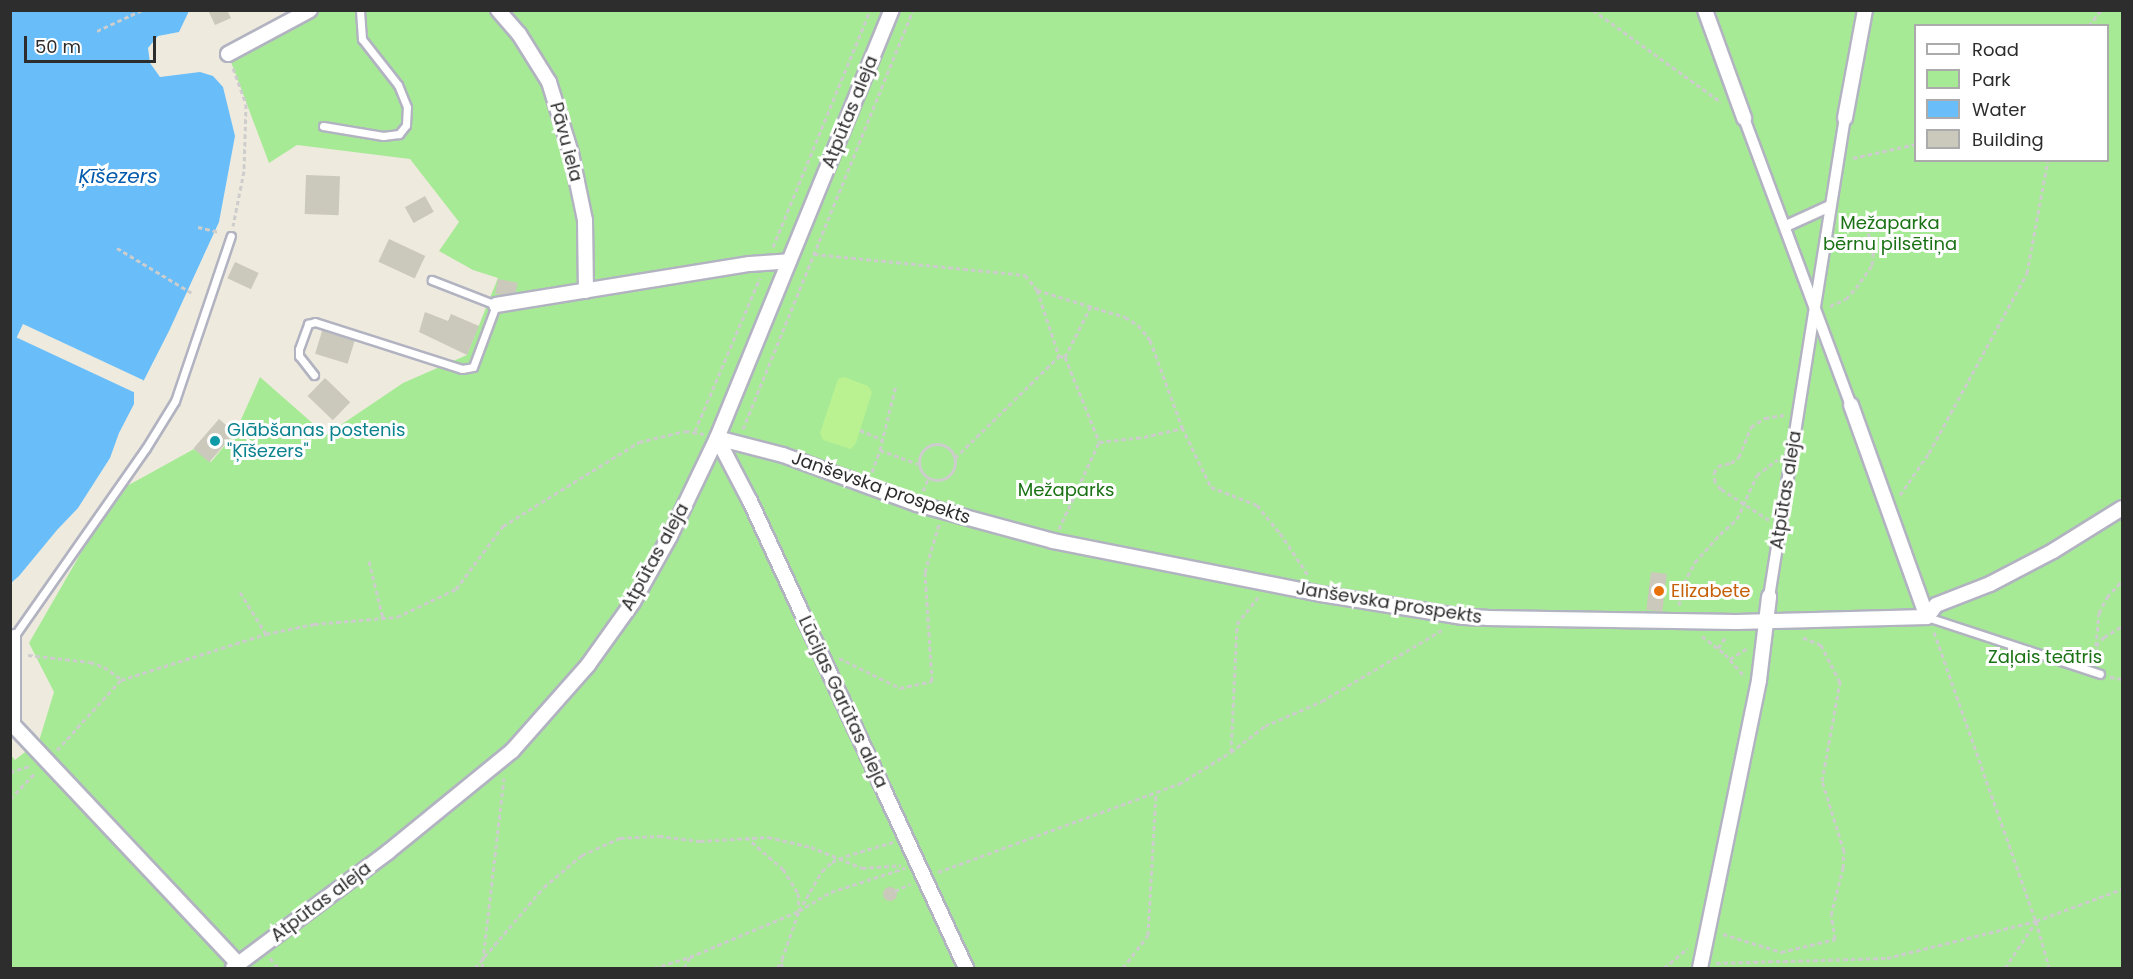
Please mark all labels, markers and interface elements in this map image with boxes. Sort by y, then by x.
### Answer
scale bar [27,24,159,62]
legend [1914,24,2109,162]
text: 50 m [35,34,81,59]
text: Road [1972,37,2019,62]
street label: Atpūtas aleja [818,52,882,172]
text: Park [1972,67,2011,92]
text: Water [1972,97,2026,122]
street label: Pāvu iela [545,100,587,184]
text: Building [1972,127,2044,152]
water label: Ķīšezers [78,164,158,188]
park label: Mežaparka bērnu pilsētiņa [1823,213,1957,256]
place label: Glābšanas postenis "Ķīšezers" [227,420,405,462]
street label: Atpūtas aleja [1766,429,1806,551]
marker: Glābšanas postenis "Ķīšezers" [208,434,222,448]
street label: Janševska prospekts [789,447,973,529]
park label: Mežaparks [1018,479,1114,501]
street label: Atpūtas aleja [617,499,693,615]
street label: Janševska prospekts [1295,578,1483,628]
place label: Elizabete [1671,580,1750,602]
marker: Elizabete [1652,584,1666,598]
street label: Lūcijas Garūtas aleja [794,613,892,791]
park label: Zaļais teātris [1988,646,2102,668]
street label: Atpūtas aleja [267,857,375,947]

